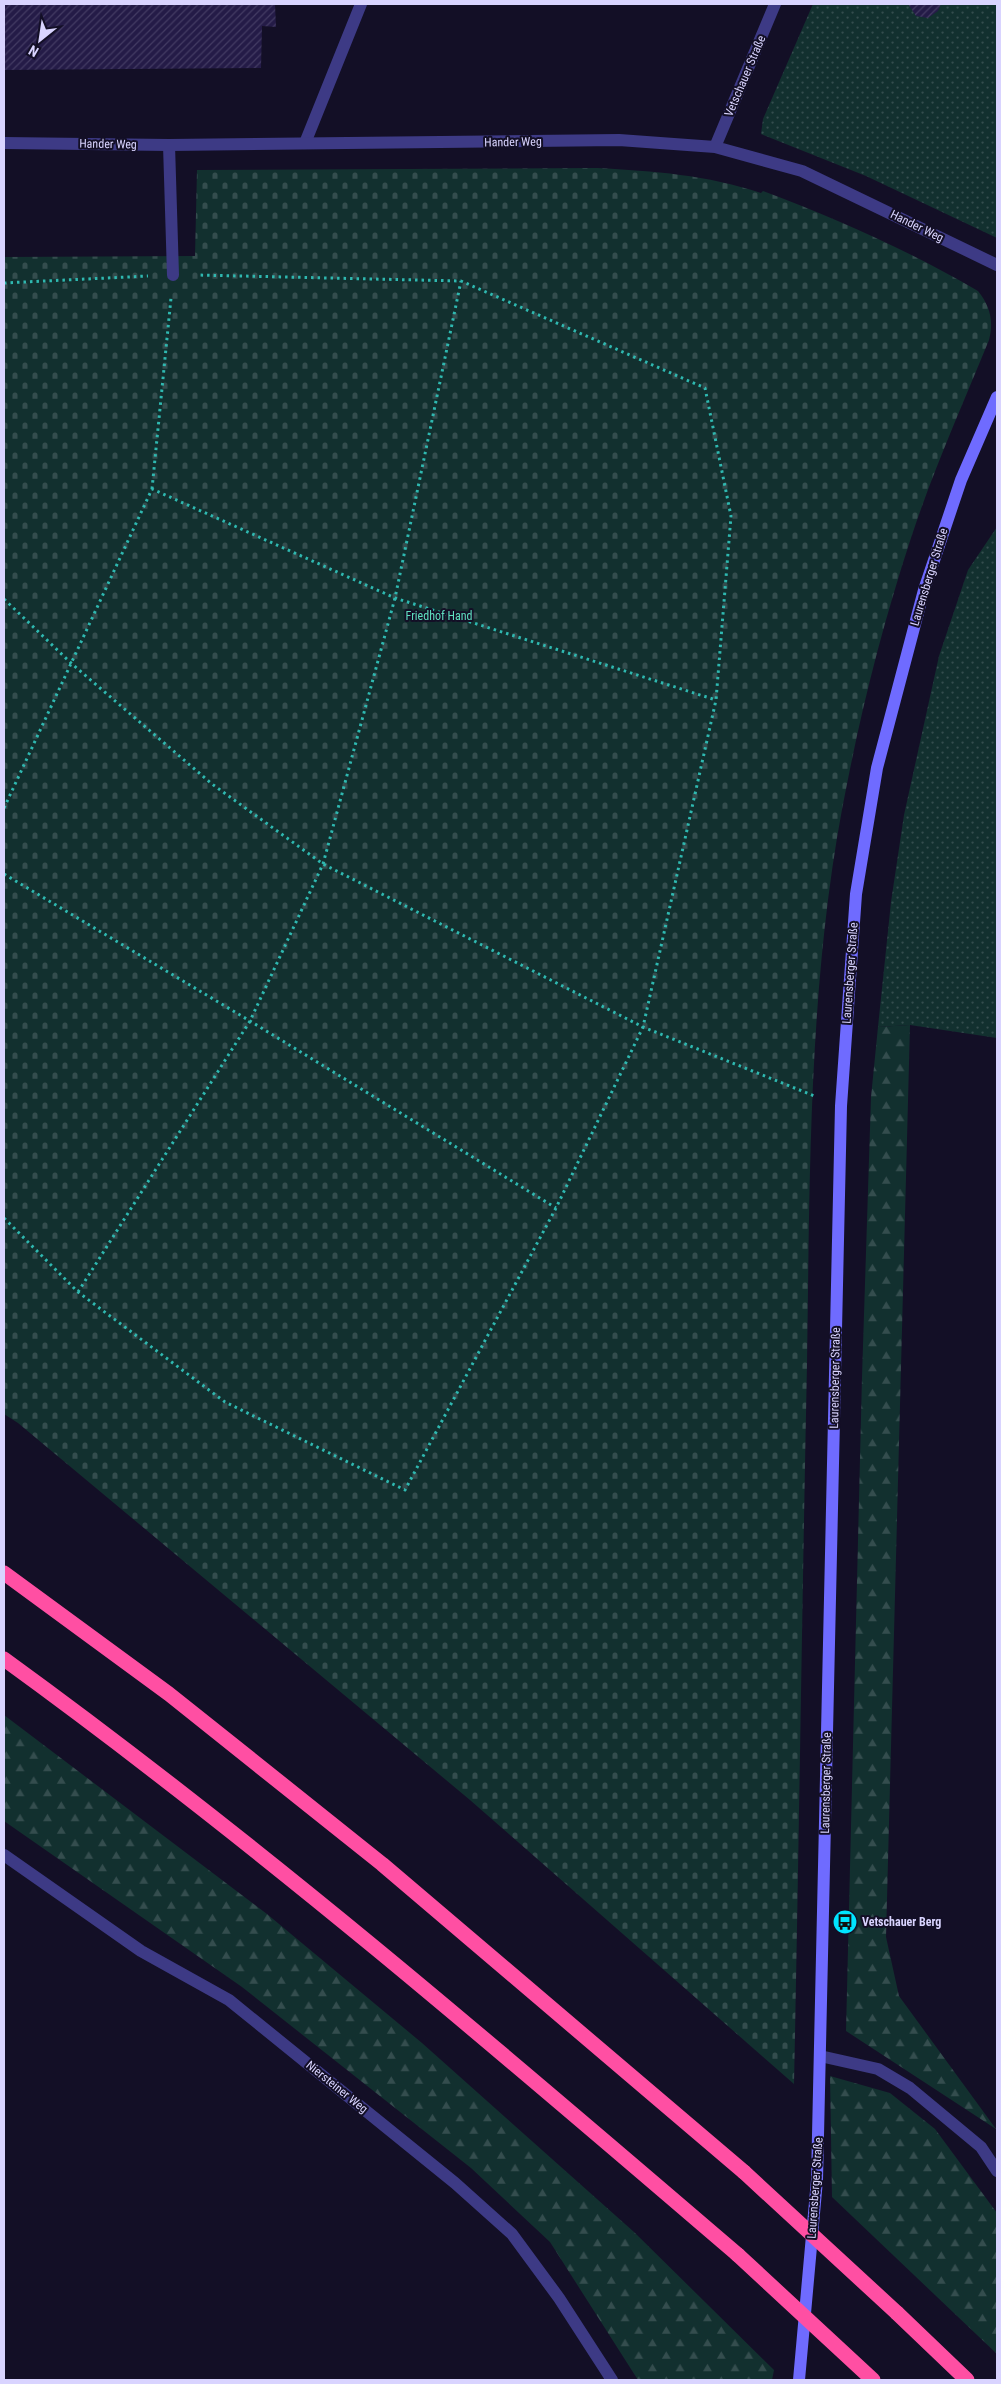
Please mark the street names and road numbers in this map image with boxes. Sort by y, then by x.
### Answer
street label: Vetschauer Straße [722,33,769,119]
street label: Hander Weg [484,134,542,150]
street label: Hander Weg [79,136,137,152]
street label: Hander Weg [888,207,946,245]
street label: Laurensberger Straße [907,526,951,628]
street label: Laurensberger Straße [839,921,861,1024]
street label: Laurensberger Straße [827,1327,843,1429]
street label: Laurensberger Straße [818,1732,834,1834]
street label: Niersteiner Weg [303,2058,371,2116]
street label: Laurensberger Straße [804,2136,826,2239]

